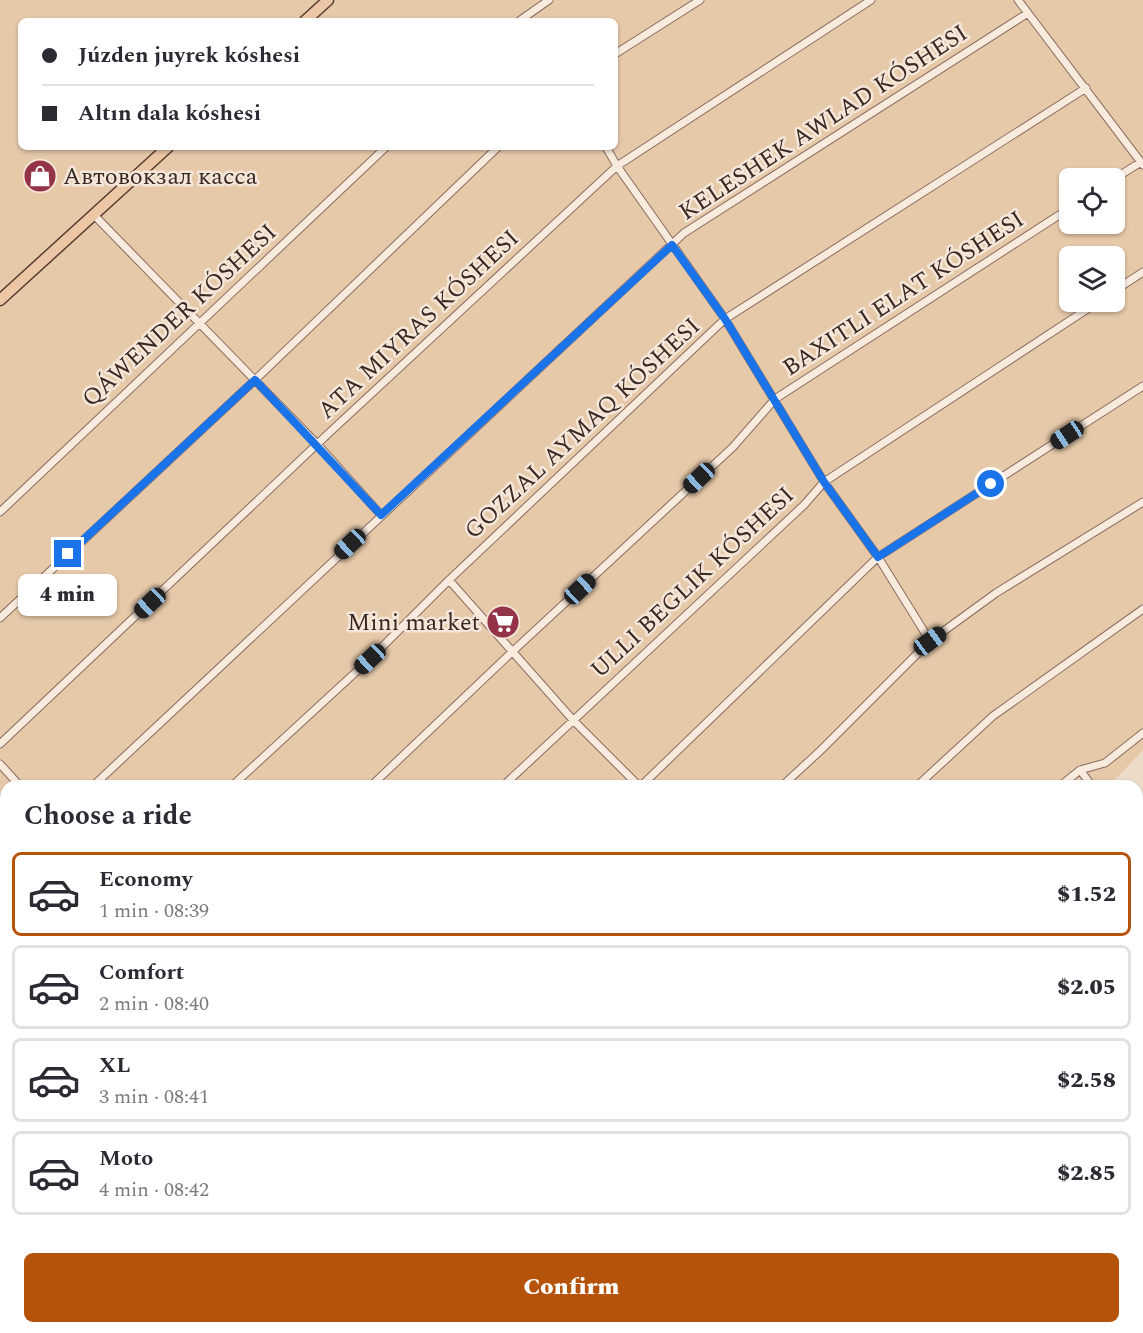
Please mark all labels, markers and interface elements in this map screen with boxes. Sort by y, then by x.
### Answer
street label: KELESHEK AWLAD KÓSHESI [672,16,975,230]
text: Júzden juyrek kóshesi [78,39,300,72]
text: Altın dala kóshesi [78,97,261,130]
shop icon: Автовокзал касса [22,158,58,194]
place label: Автовокзал касса [63,159,258,195]
map controls [1059,168,1125,312]
button: locate [1059,168,1125,234]
street label: BAXITLI ELAT KÓSHESI [776,202,1032,386]
street label: QÁWENDER KÓSHESI [74,215,285,416]
street label: ATA MIYRAS KÓSHESI [310,221,528,428]
button: layers [1059,246,1125,312]
street label: GOZZAL AYMAQ KÓSHESI [456,309,709,548]
car [1047,418,1087,452]
car [680,459,718,497]
route start [977,470,1004,497]
street label: ULLI BEGLIK KÓSHESI [583,478,803,687]
car [331,525,369,563]
route end [54,540,81,567]
car [561,570,599,608]
callout: 4 min [19,575,118,617]
text: 4 min [40,580,95,610]
car [131,584,169,622]
supermarket icon: Mini market [485,604,521,640]
place label: Mini market [347,605,480,641]
car [910,623,950,659]
car [351,640,389,678]
text: Choose a ride [24,795,192,837]
text: Economy [99,863,192,896]
icon: car [27,867,81,921]
text: $1.52 [1057,878,1116,911]
text: 1 min · 08:39 [99,896,209,926]
text: Comfort [99,956,184,989]
icon: car [27,960,81,1014]
text: $2.05 [1057,971,1116,1004]
text: 2 min · 08:40 [99,989,209,1019]
text: XL [99,1049,130,1082]
icon: car [27,1053,81,1107]
text: $2.58 [1057,1064,1116,1097]
text: 3 min · 08:41 [99,1082,209,1112]
text: Moto [99,1142,153,1175]
icon: car [27,1146,81,1200]
text: $2.85 [1057,1157,1116,1190]
text: 4 min · 08:42 [99,1175,209,1205]
button: Confirm [24,1253,1119,1322]

